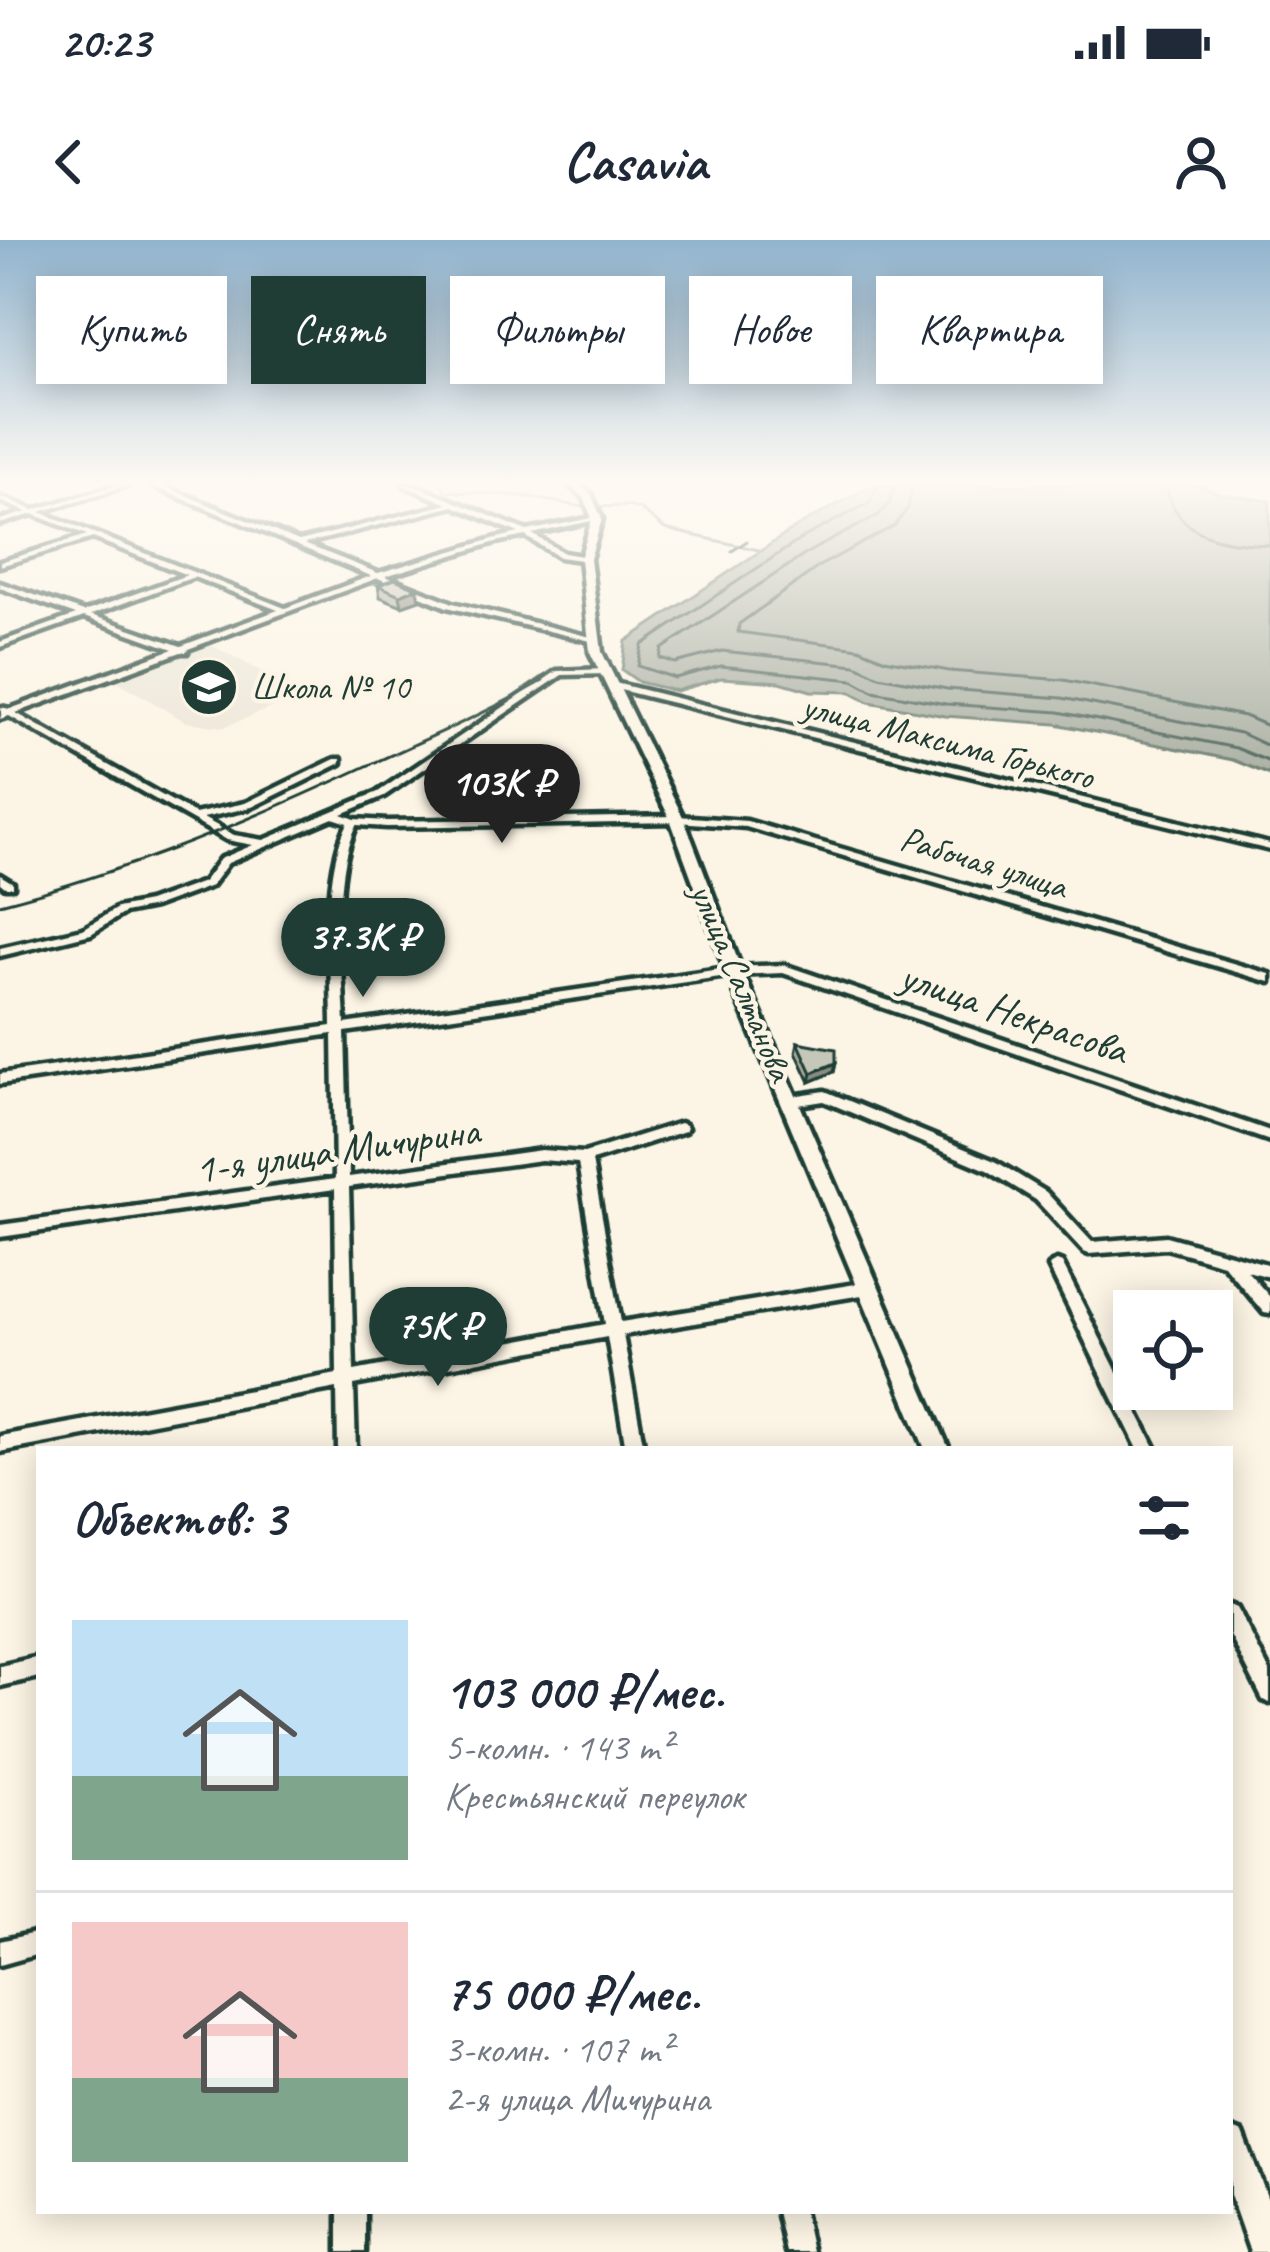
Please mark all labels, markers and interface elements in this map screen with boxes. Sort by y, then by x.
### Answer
text: 20:23 [60,14,150,71]
text: Casavia [563,128,707,196]
icon: back [36,129,102,195]
icon: person [1168,129,1234,195]
chip: Купить [36,276,227,384]
chip: Снять [251,276,426,384]
chip: Фильтры [450,276,665,384]
chip: Новое [689,276,852,384]
chip: Квартира [876,276,1103,384]
school or university icon: Школа № 10 [178,656,240,718]
place label: Школа № 10 [251,664,413,710]
street label: улица Максима Горького [796,682,1101,800]
pin: 103K ₽ [404,744,600,846]
text: 103K ₽ [451,758,553,807]
street label: Рабочая улица [895,815,1075,910]
street label: улица Салтанова [679,874,805,1090]
pin: 37.3K ₽ [252,898,474,1000]
text: 37.3K ₽ [308,912,418,961]
street label: улица Некрасова [891,948,1137,1077]
street label: 1-я улица Мичурина [191,1103,486,1196]
pin: 75K ₽ [354,1287,522,1389]
map controls [1113,1290,1233,1410]
button: locate [1113,1290,1233,1410]
text: 75K ₽ [396,1301,480,1350]
icon: filters [1131,1485,1197,1551]
text: Объектов: 3 [72,1486,285,1550]
text: 103 000 ₽/мес. [444,1659,724,1723]
icon: home [168,1668,312,1812]
text: 5-комн. · 143 m² [444,1723,672,1772]
text: Крестьянский переулок [444,1772,744,1821]
text: 75 000 ₽/мес. [444,1961,700,2025]
icon: home [168,1970,312,2114]
text: 3-комн. · 107 m² [444,2025,672,2074]
text: 2-я улица Мичурина [444,2074,710,2123]

